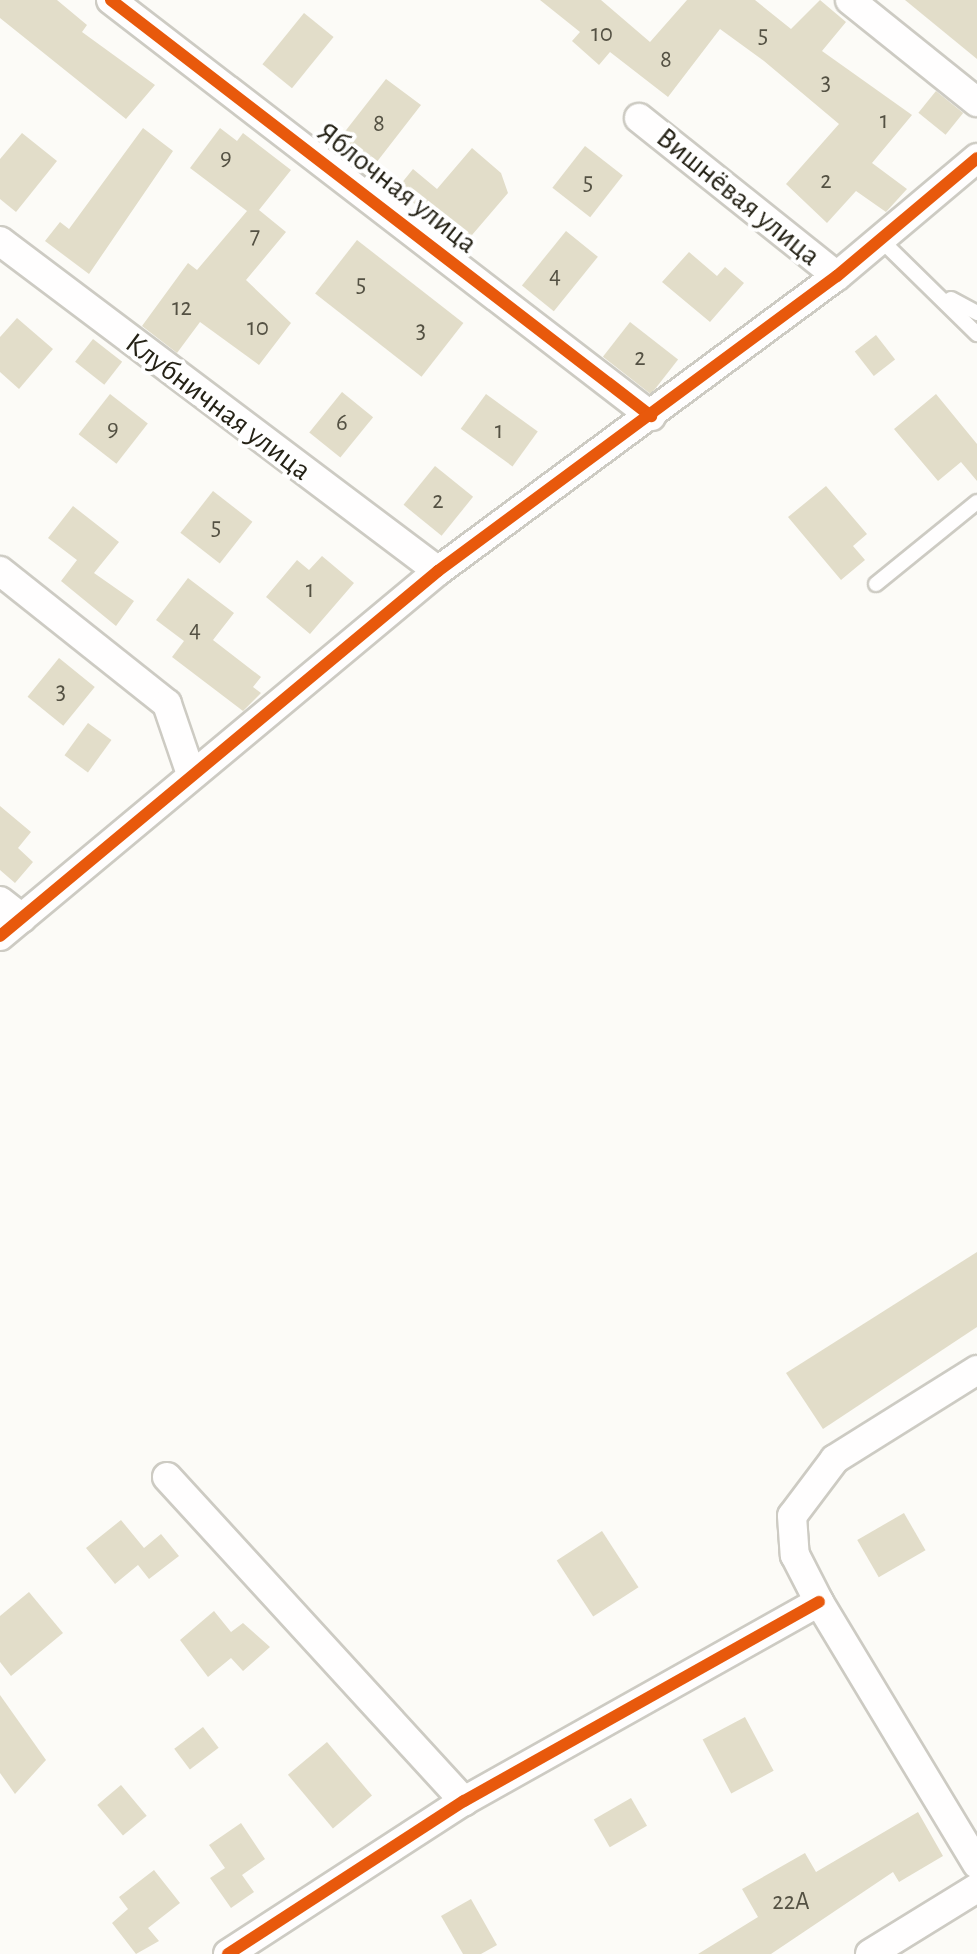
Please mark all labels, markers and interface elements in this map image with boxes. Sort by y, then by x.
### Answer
house number: 10 [591,19,613,49]
house number: 5 [758,20,768,50]
house number: 8 [660,45,672,75]
house number: 3 [821,68,831,98]
house number: 1 [880,106,888,136]
house number: 8 [373,109,385,139]
street label: Яблочная улица [310,114,484,262]
street label: Вишнёвая улица [649,120,827,274]
house number: 9 [220,143,232,173]
house number: 2 [820,166,832,196]
house number: 5 [583,167,593,197]
house number: 7 [250,221,260,251]
house number: 4 [549,261,561,291]
house number: 5 [356,269,366,299]
house number: 12 [172,293,192,323]
house number: 10 [247,313,269,343]
house number: 3 [416,316,426,346]
street label: Клубничная улица [118,325,318,489]
house number: 2 [634,343,646,373]
house number: 6 [336,408,348,438]
house number: 9 [107,414,119,444]
house number: 1 [495,416,503,446]
house number: 2 [432,486,444,516]
house number: 5 [211,512,221,542]
house number: 1 [306,575,314,605]
house number: 4 [189,615,201,645]
house number: 3 [56,677,66,707]
house number: 22А [772,1887,810,1917]

